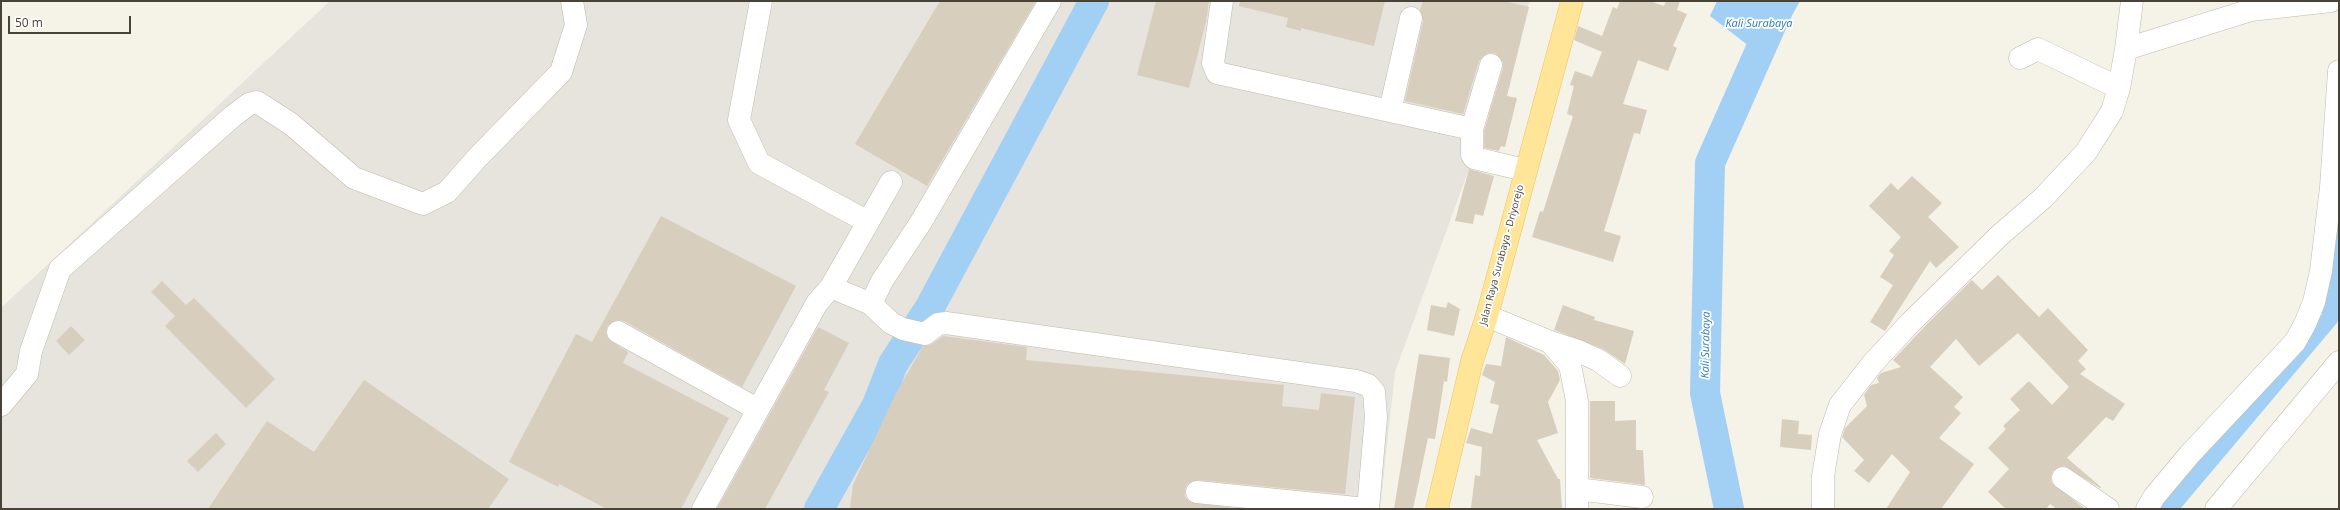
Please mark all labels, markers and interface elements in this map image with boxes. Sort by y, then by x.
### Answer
scale bar [10,8,133,34]
text: 50 m [15,14,43,31]
water label: Kali Surabaya [1725,17,1793,31]
street label: Jalan Raya Surabaya - Driyorejo [1477,183,1527,327]
water label: Kali Surabaya [1699,311,1713,379]

